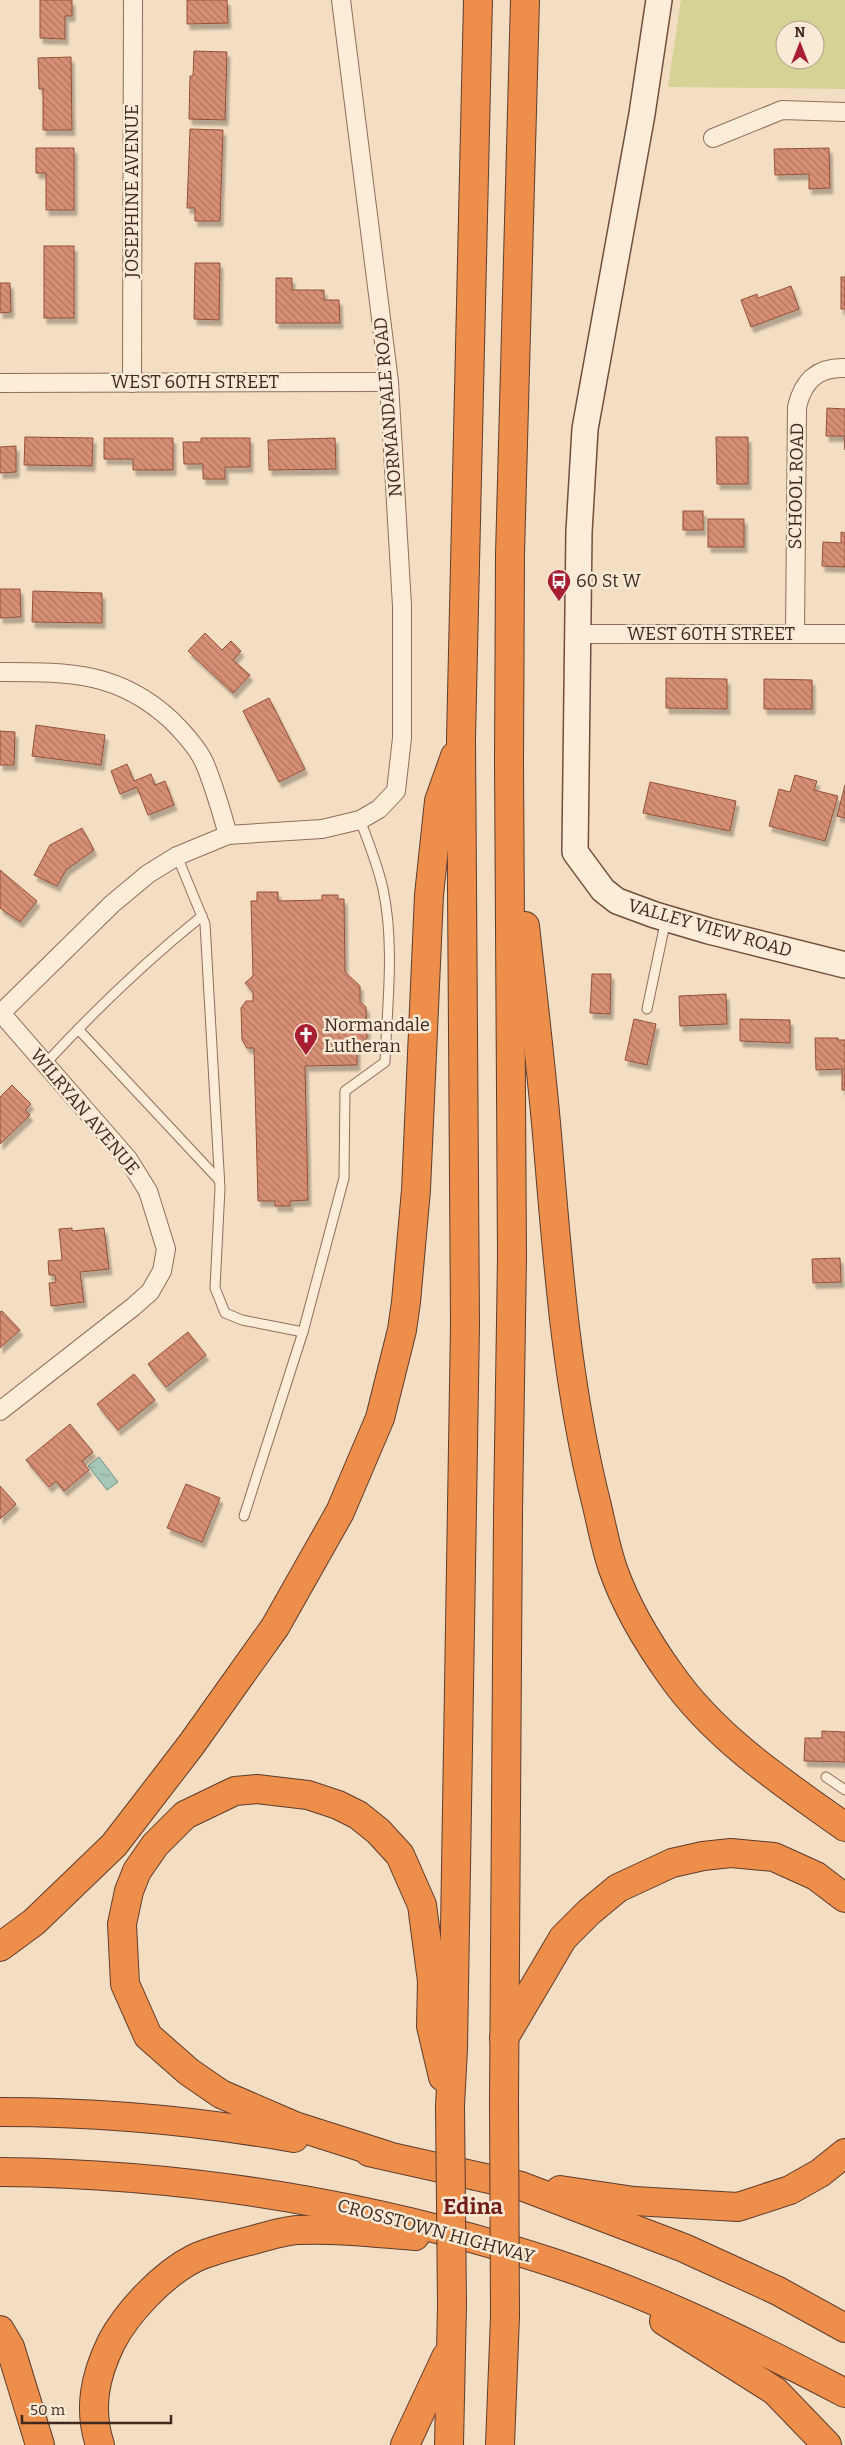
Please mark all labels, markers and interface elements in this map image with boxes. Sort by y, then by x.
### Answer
north arrow [775,20,825,70]
text: N [795,24,806,41]
street label: JOSEPHINE AVENUE [121,104,143,279]
street label: NORMANDALE ROAD [369,316,407,498]
street label: WEST 60TH STREET [111,371,279,393]
street label: SCHOOL ROAD [784,422,808,550]
bus stop icon: 60 St W [546,568,572,602]
place label: 60 St W [576,570,641,592]
street label: WEST 60TH STREET [627,623,795,645]
street label: VALLEY VIEW ROAD [625,894,795,962]
place label: Normandale Lutheran [324,1014,430,1057]
church icon: Normandale Lutheran [293,1022,319,1056]
street label: WILRYAN AVENUE [26,1044,144,1180]
district label: Edina [443,2193,504,2220]
street label: CROSSTOWN HIGHWAY [335,2194,537,2268]
scale bar [22,2392,171,2424]
text: 50 m [30,2401,66,2419]

